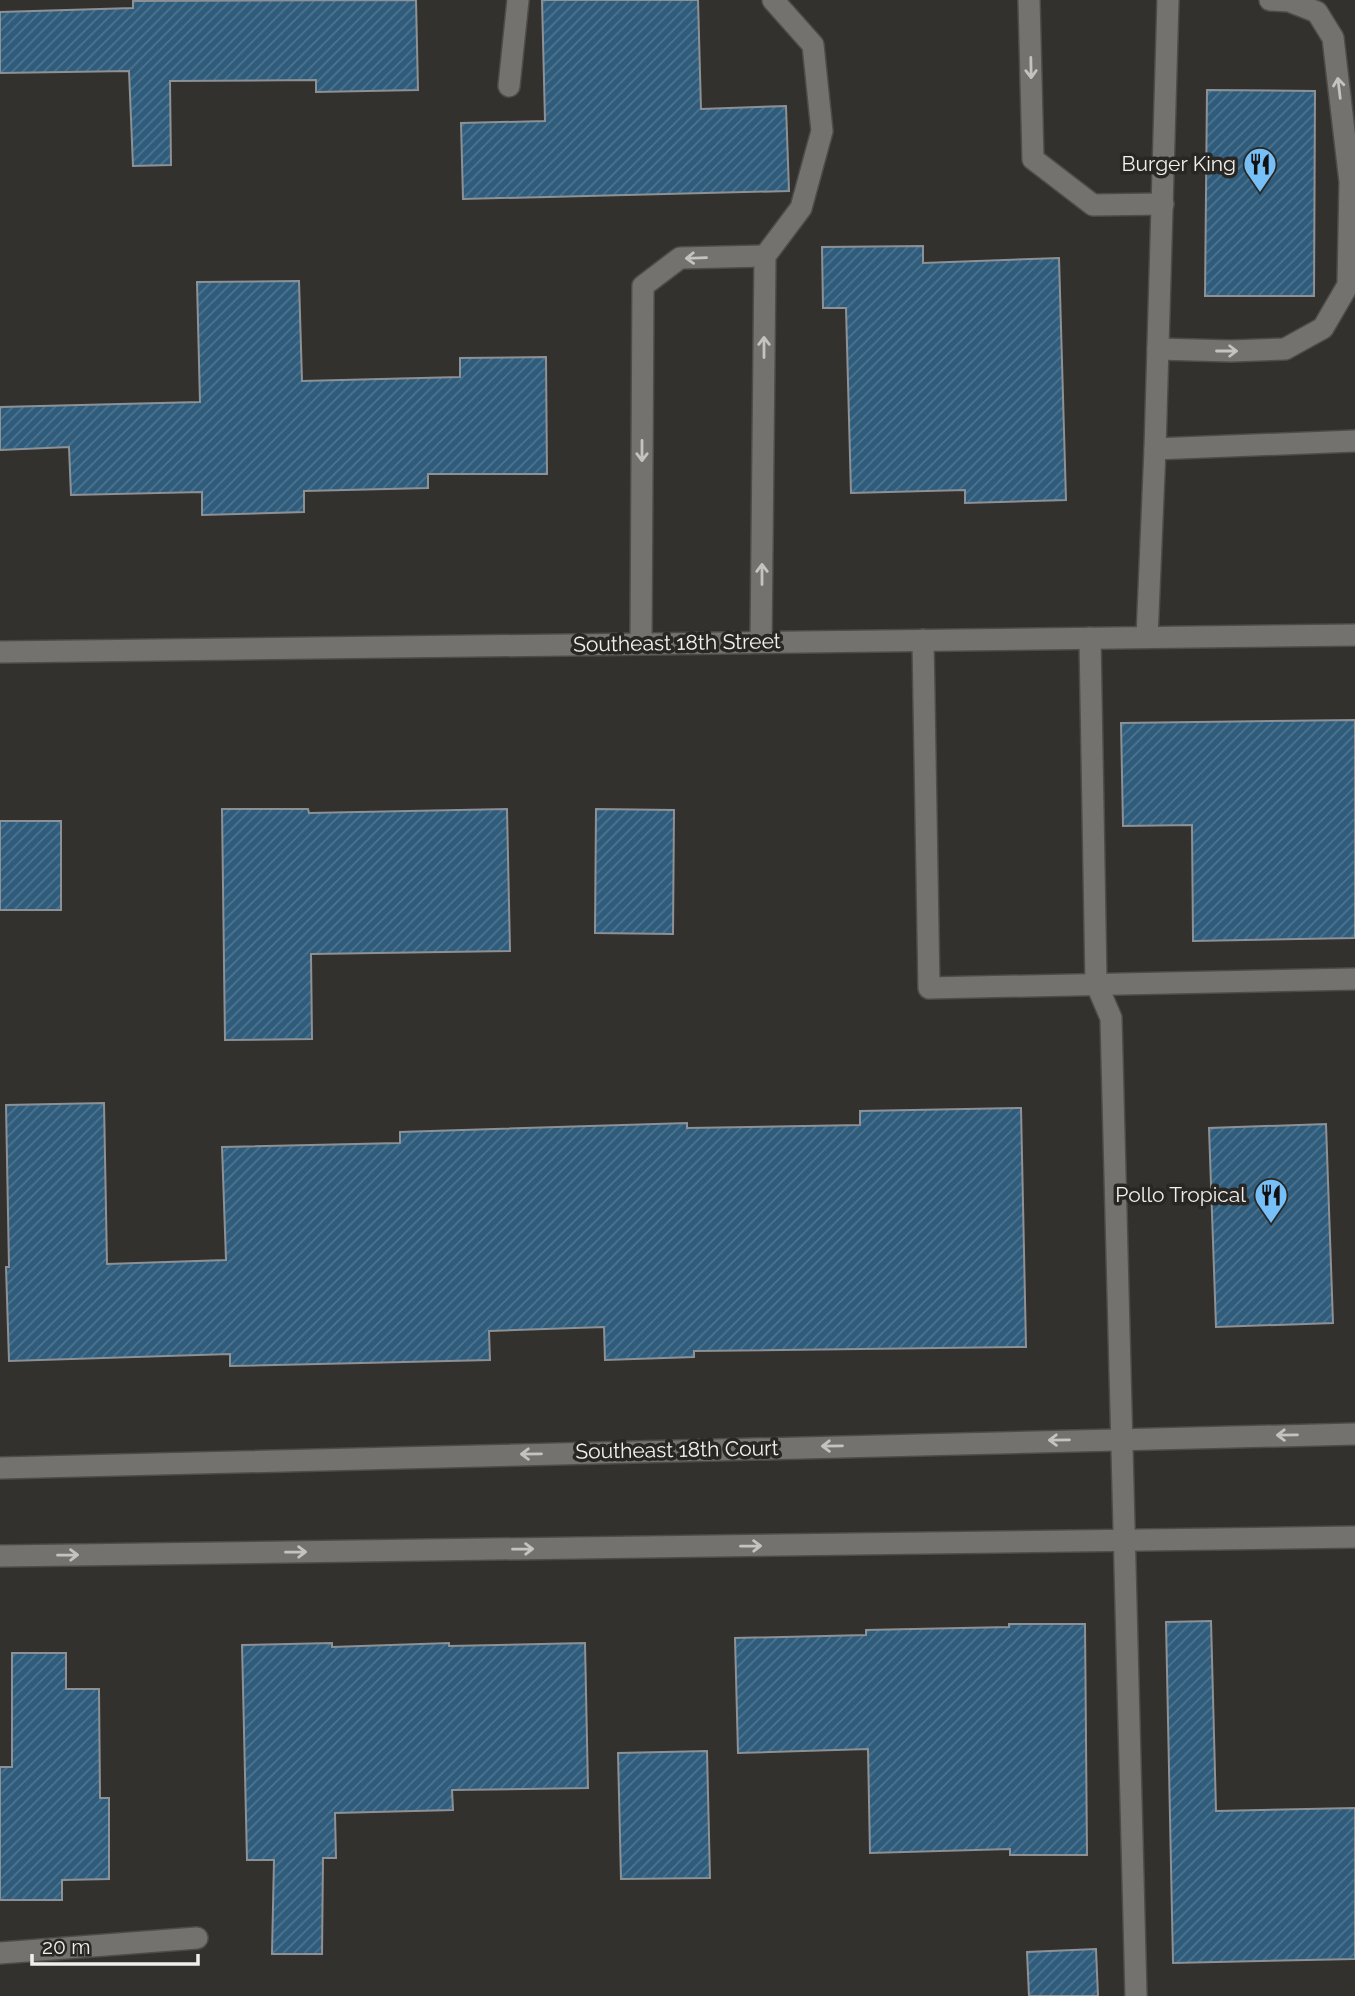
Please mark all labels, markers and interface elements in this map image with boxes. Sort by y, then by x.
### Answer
one-way arrow [1024,56,1038,79]
one-way arrow [1332,77,1345,100]
restaurant icon: Burger King [1241,145,1279,194]
place label: Burger King [1122,151,1236,176]
one-way arrow [685,251,708,265]
one-way arrow [757,335,771,358]
one-way arrow [1215,344,1238,358]
one-way arrow [635,439,649,462]
one-way arrow [755,563,769,586]
street label: Southeast 18th Street [573,628,781,657]
restaurant icon: Pollo Tropical [1252,1176,1290,1225]
place label: Pollo Tropical [1115,1182,1246,1207]
one-way arrow [1276,1428,1299,1442]
one-way arrow [1048,1433,1071,1447]
street label: Southeast 18th Court [575,1435,779,1464]
one-way arrow [821,1439,844,1453]
one-way arrow [520,1447,543,1461]
one-way arrow [739,1539,762,1553]
one-way arrow [511,1542,534,1556]
one-way arrow [284,1545,307,1559]
one-way arrow [56,1548,79,1562]
scale bar [32,1923,198,1967]
text: 20 m [42,1934,90,1959]

